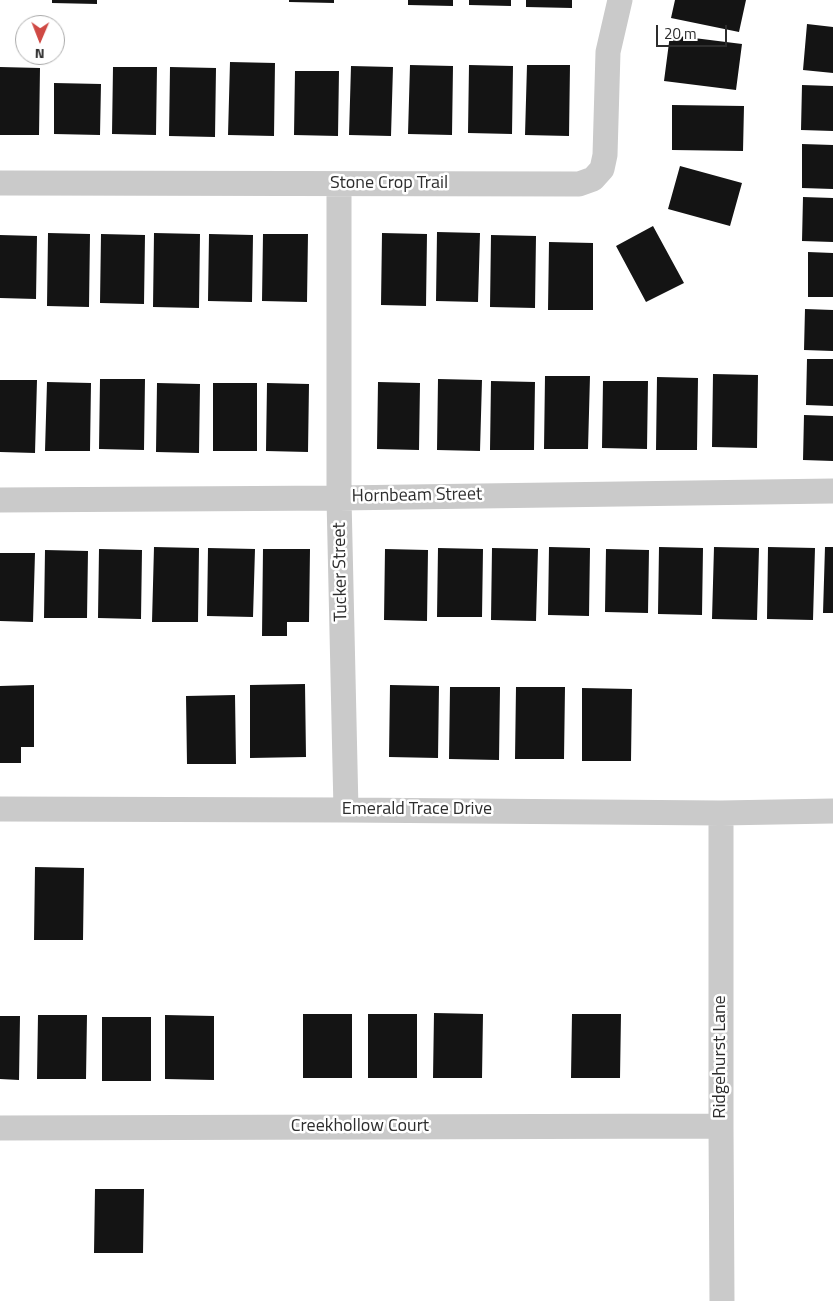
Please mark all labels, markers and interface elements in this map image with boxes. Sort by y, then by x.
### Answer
north arrow [15,15,65,65]
scale bar [658,15,729,47]
text: 20 m [664,22,697,45]
text: N [35,44,45,65]
street label: Stone Crop Trail [330,173,448,195]
street label: Hornbeam Street [352,484,482,508]
street label: Tucker Street [329,522,353,622]
street label: Emerald Trace Drive [342,799,492,821]
street label: Ridgehurst Lane [710,995,732,1119]
street label: Creekhollow Court [291,1116,429,1138]

